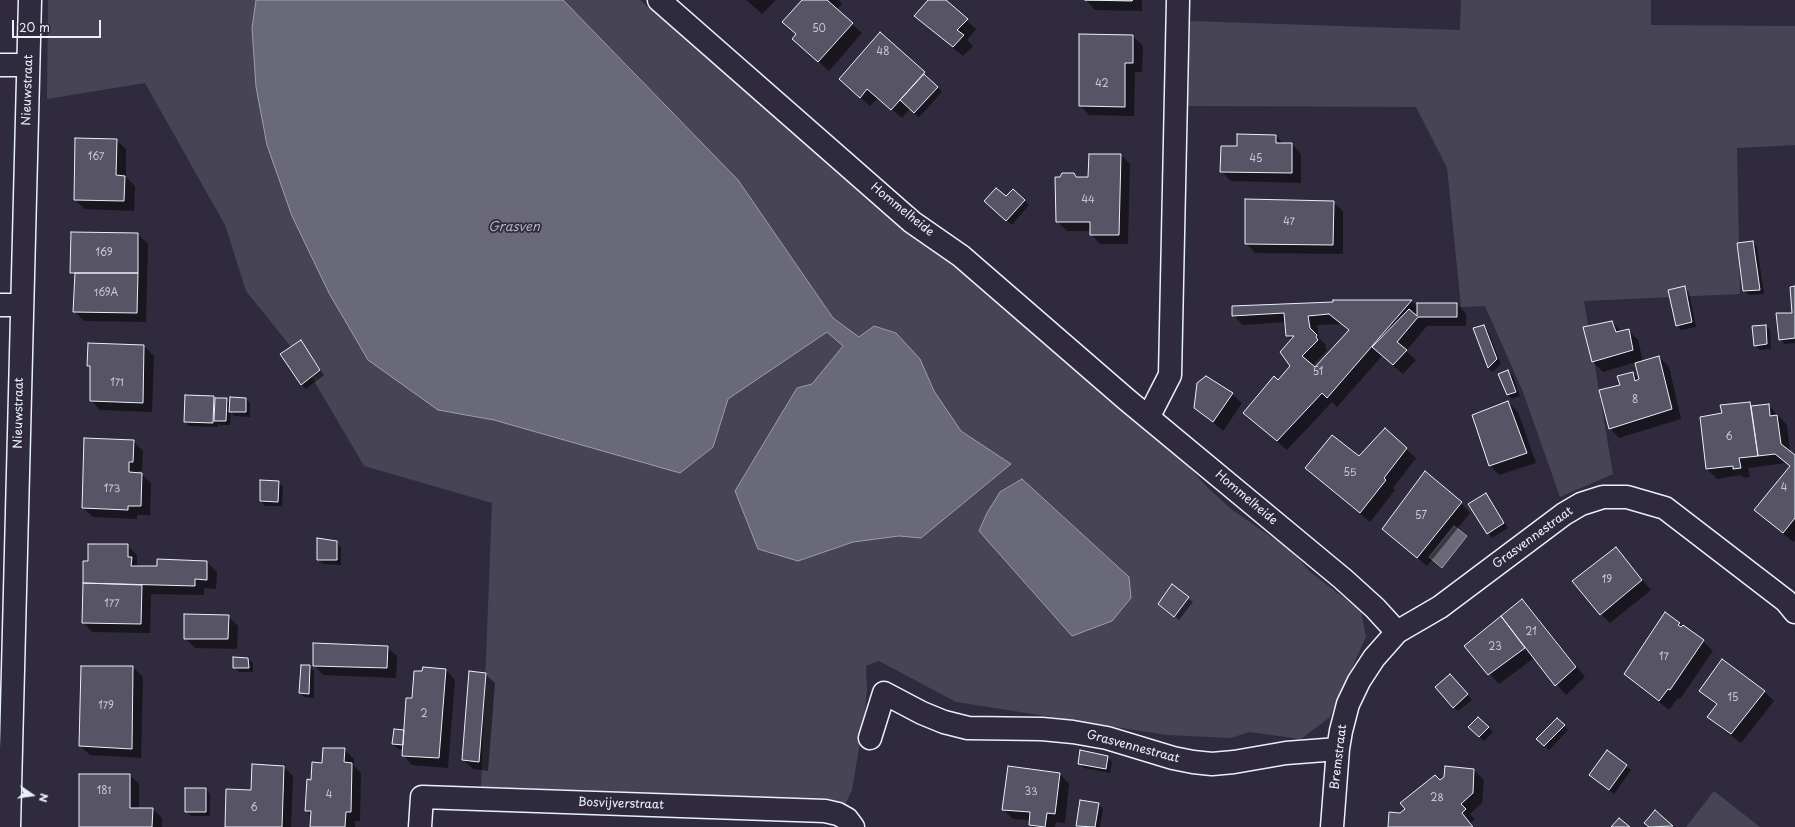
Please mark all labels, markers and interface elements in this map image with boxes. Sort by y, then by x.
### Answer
scale bar [14,12,103,38]
text: 20 m [19,18,50,36]
house number: 50 [812,23,826,35]
house number: 48 [877,46,889,58]
street label: Nieuwstraat [20,54,36,126]
house number: 42 [1095,78,1109,90]
house number: 167 [88,151,104,163]
house number: 45 [1250,153,1262,165]
street label: Hommelheide [868,180,936,240]
house number: 44 [1081,194,1095,206]
house number: 47 [1283,216,1295,228]
water label: Grasven [488,219,540,235]
house number: 169 [95,247,113,259]
house number: 169A [94,287,118,299]
house number: 51 [1313,366,1323,378]
street label: Nieuwstraat [11,377,27,449]
house number: 171 [110,377,124,389]
house number: 8 [1632,394,1638,406]
house number: 6 [1725,431,1733,443]
house number: 55 [1344,467,1356,479]
street label: Hommelheide [1212,468,1280,528]
house number: 4 [1781,482,1787,494]
house number: 173 [104,483,120,495]
street label: Grasvennestraat [1490,504,1576,572]
house number: 57 [1415,510,1427,522]
house number: 19 [1602,574,1612,586]
house number: 177 [104,598,120,610]
house number: 21 [1525,626,1537,638]
house number: 23 [1488,641,1502,653]
house number: 17 [1659,651,1669,663]
house number: 15 [1728,692,1738,704]
house number: 179 [98,700,114,712]
house number: 2 [420,708,428,720]
street label: Bremstraat [1328,724,1350,790]
street label: Grasvennestraat [1085,728,1181,766]
north arrow [12,775,52,815]
house number: 181 [97,785,111,797]
house number: 33 [1024,786,1038,798]
house number: 4 [326,789,332,801]
text: N [35,792,53,804]
house number: 28 [1430,792,1444,804]
street label: Bosvijverstraat [578,795,664,813]
house number: 6 [250,802,258,814]

